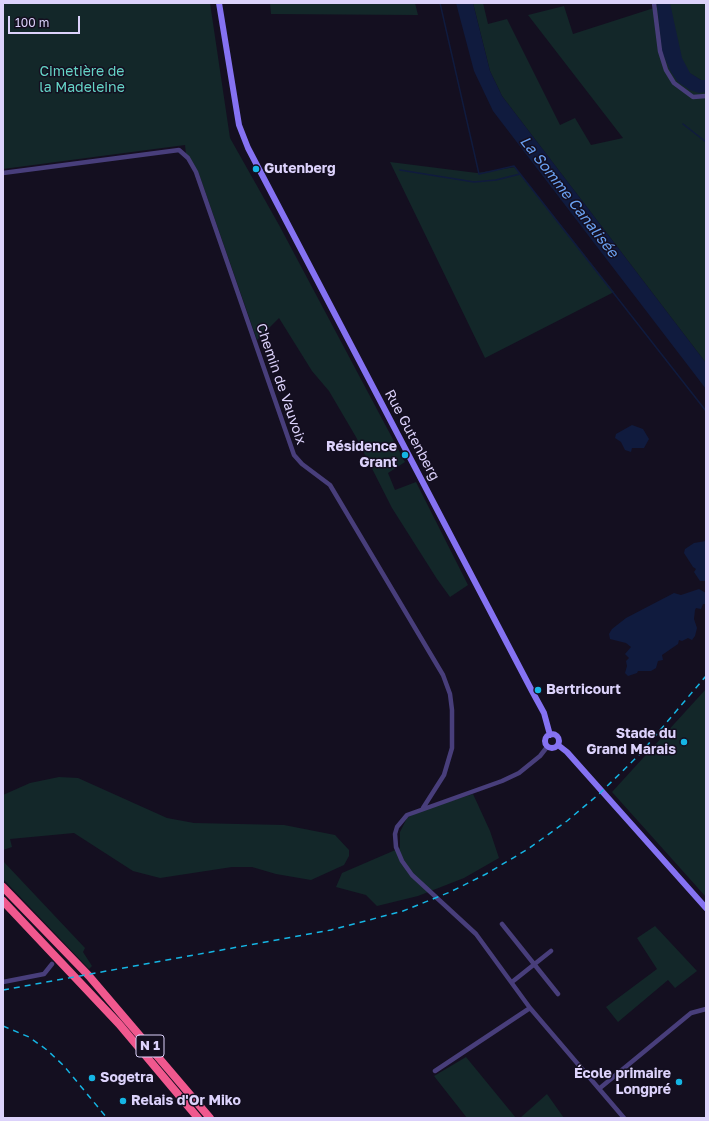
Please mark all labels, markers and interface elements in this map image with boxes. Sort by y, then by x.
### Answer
scale bar [10,8,82,34]
text: 100 m [15,15,49,30]
park label: Cimetière de la Madeleine [39,64,125,96]
water label: La Somme Canalisée [516,133,622,261]
place label: Gutenberg [264,161,336,177]
marker: Gutenberg [251,164,261,174]
street label: Chemin de Vauvoix [252,321,310,447]
street label: Rue Gutenberg [381,387,443,483]
place label: Résidence Grant [326,439,397,472]
marker: Résidence Grant [400,450,410,460]
place label: Bertricourt [546,682,621,698]
marker: Bertricourt [533,685,543,695]
place label: Stade du Grand Marais [586,726,676,758]
marker: Stade du Grand Marais [679,737,689,747]
road number: N 1 [136,1035,164,1057]
place label: École primaire Longpré [574,1066,671,1098]
place label: Sogetra [100,1070,154,1086]
marker: Sogetra [87,1073,97,1083]
marker: École primaire Longpré [674,1077,684,1087]
place label: Relais d'Or Miko [131,1093,241,1109]
marker: Relais d'Or Miko [118,1096,128,1106]

